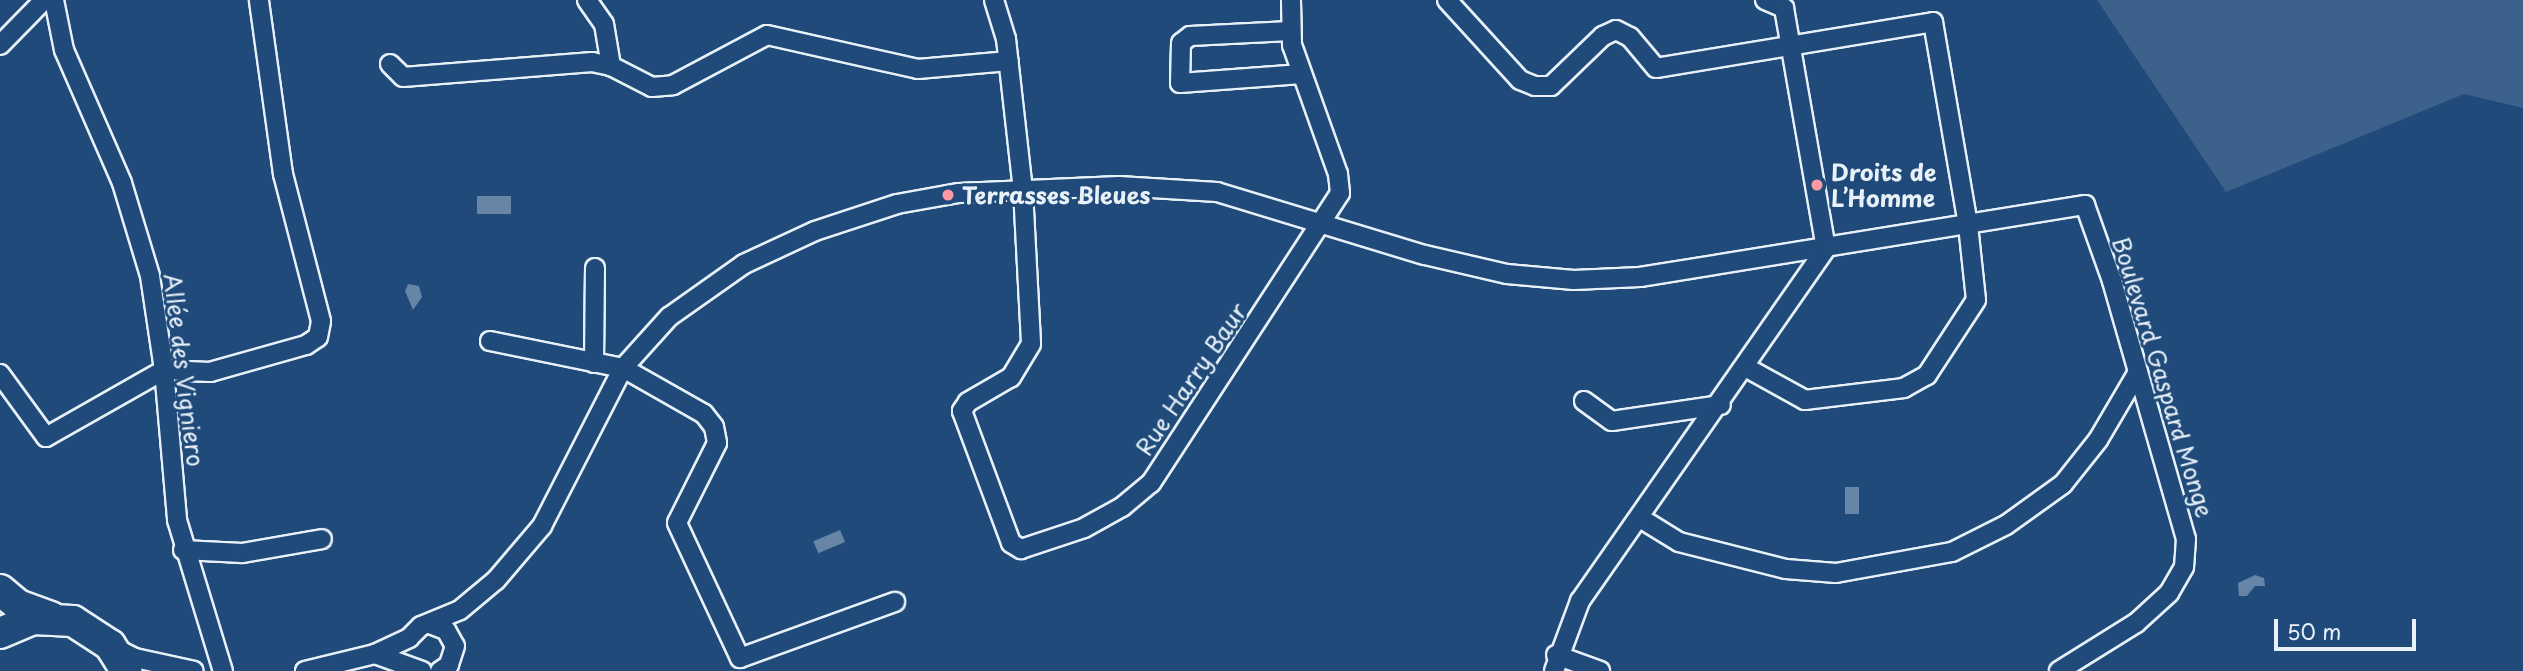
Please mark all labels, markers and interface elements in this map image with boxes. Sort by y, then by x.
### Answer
place label: Droits de L’Homme [1831,158,1937,212]
marker: Droits de L’Homme [1809,177,1825,193]
place label: Terrasses Bleues [962,181,1152,209]
marker: Terrasses Bleues [940,187,956,203]
street label: Boulevard Gaspard Monge [2107,233,2219,521]
street label: Allée des Vigniero [158,270,210,470]
street label: Rue Harry Baur [1130,298,1252,460]
scale bar [2278,604,2420,648]
text: 50 m [2287,615,2341,647]

